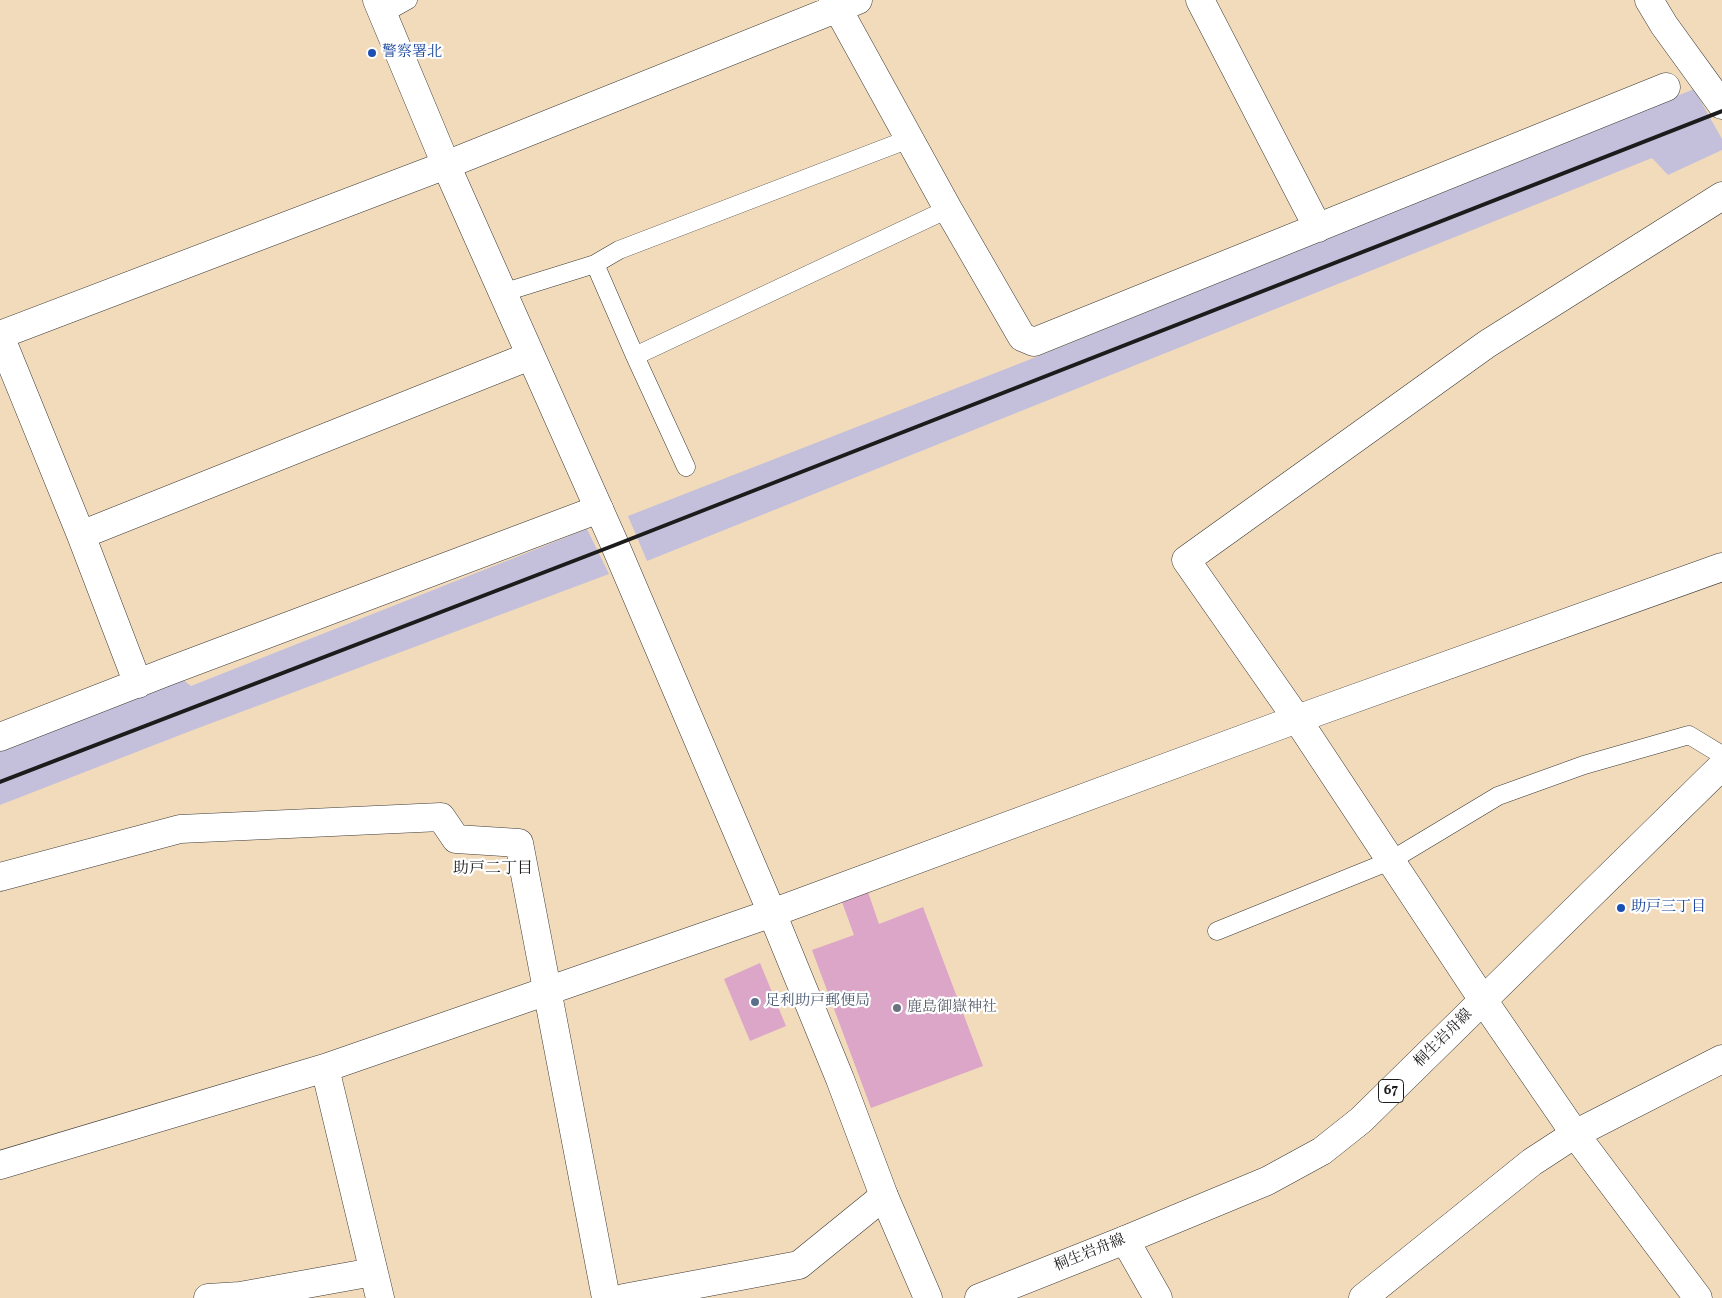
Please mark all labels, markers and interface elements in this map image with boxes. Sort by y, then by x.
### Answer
place label: 警察署北 [382,44,442,62]
marker: 警察署北 [366,47,378,59]
district label: 助戸二丁目 [453,860,533,880]
place label: 助戸三丁目 [1631,899,1706,917]
marker: 助戸三丁目 [1615,902,1627,914]
place label: 足利助戸郵便局 [765,993,870,1011]
marker: 足利助戸郵便局 [749,996,761,1008]
place label: 鹿島御嶽神社 [907,999,997,1017]
marker: 鹿島御嶽神社 [891,1002,903,1014]
street label: 桐生岩舟線 [1411,1006,1477,1072]
road number: 67 [1378,1080,1404,1102]
street label: 桐生岩舟線 [1052,1232,1128,1276]

